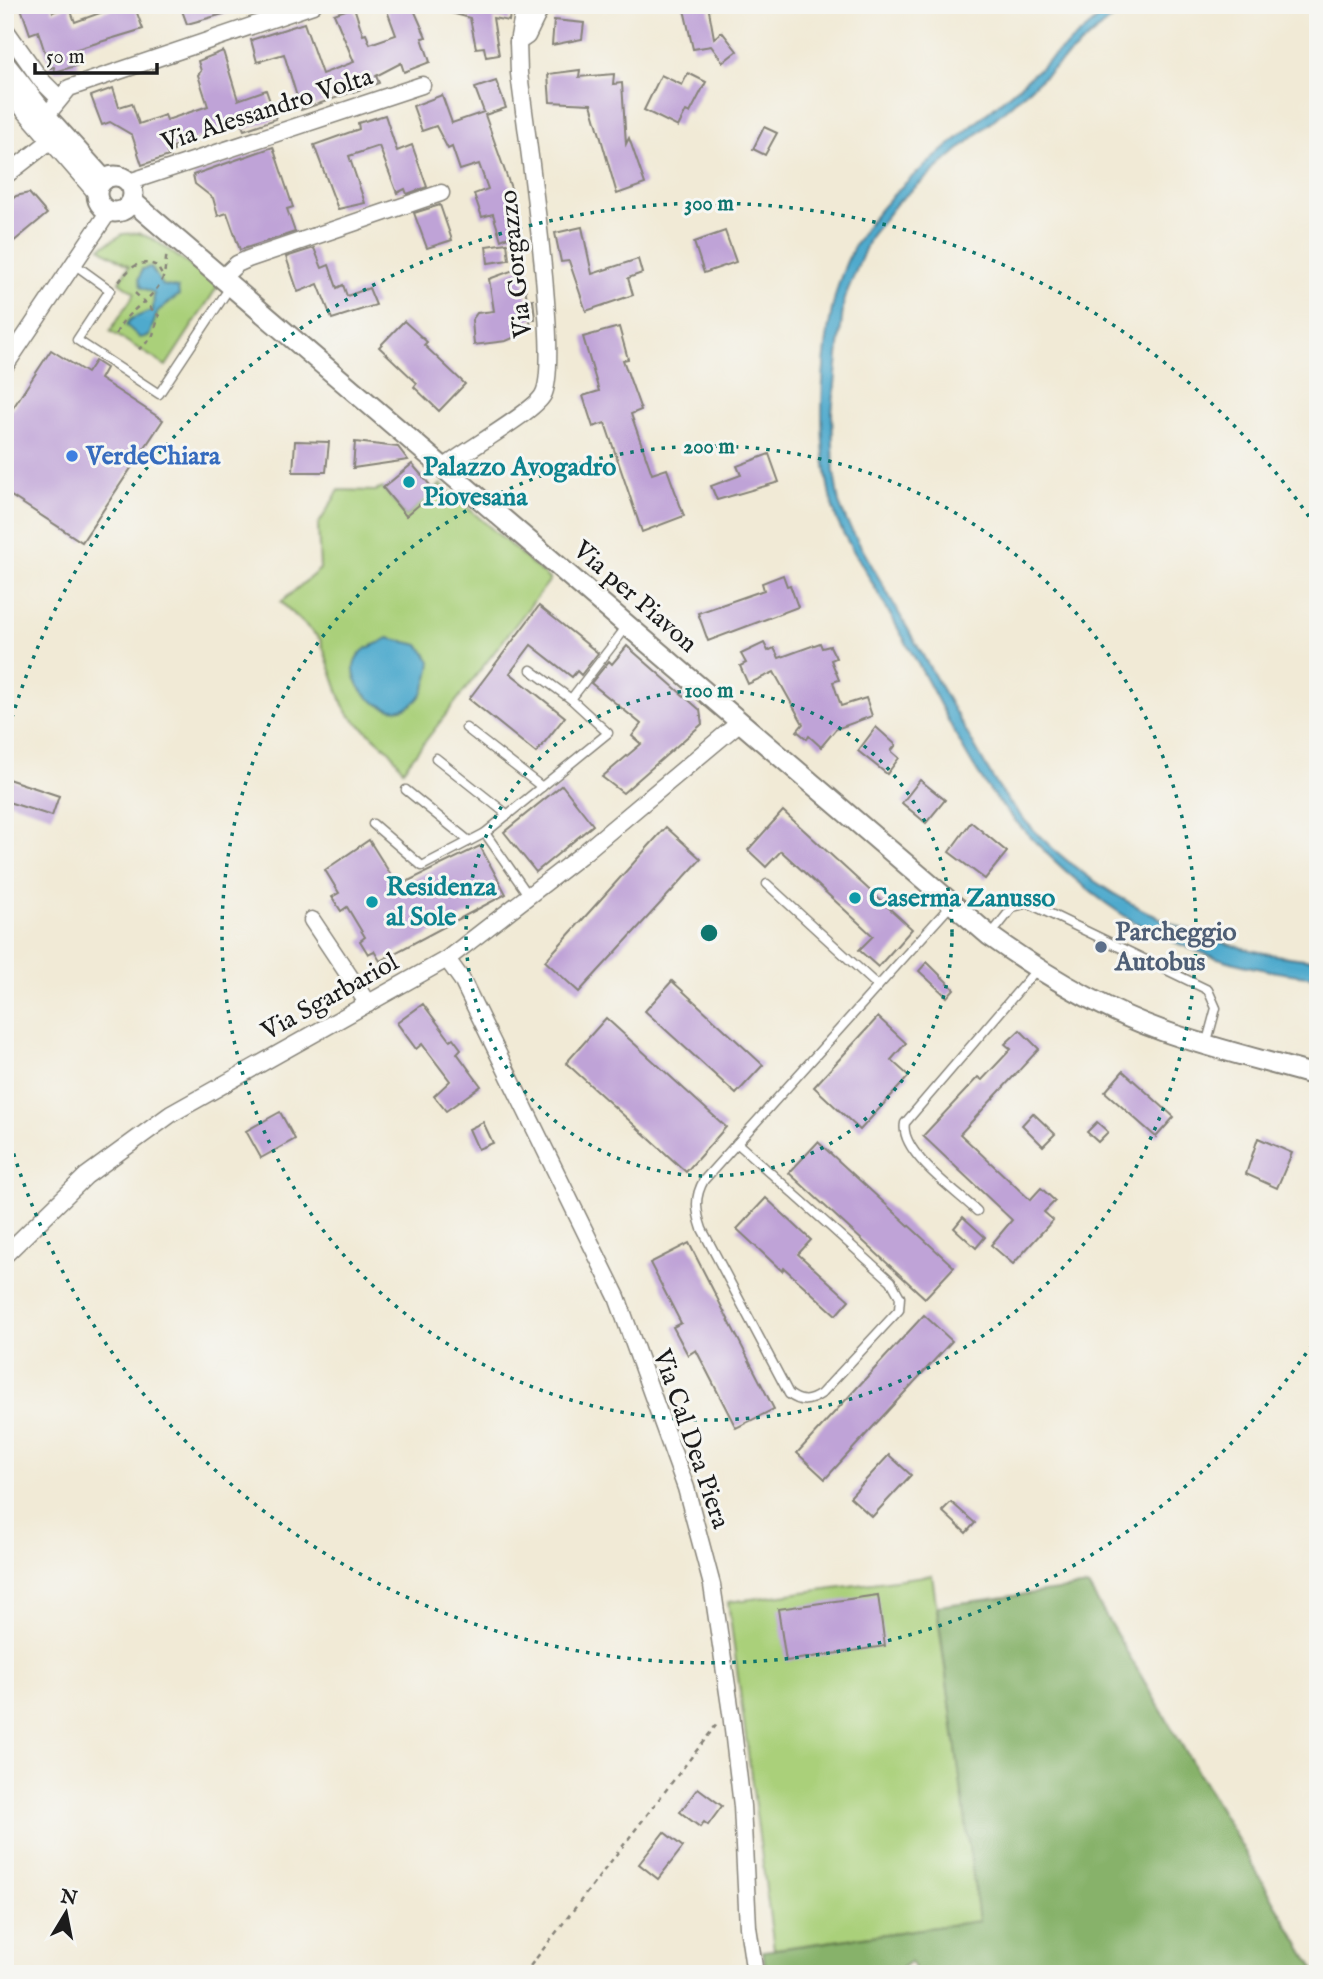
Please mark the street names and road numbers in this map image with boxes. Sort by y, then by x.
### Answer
street label: Via Alessandro Volta [156,60,378,160]
street label: Via Gorgazzo [492,188,540,341]
street label: Via per Piavon [565,533,704,660]
street label: Via Sgarbariol [255,945,405,1049]
street label: Via Cal Dea Piera [645,1344,737,1534]

